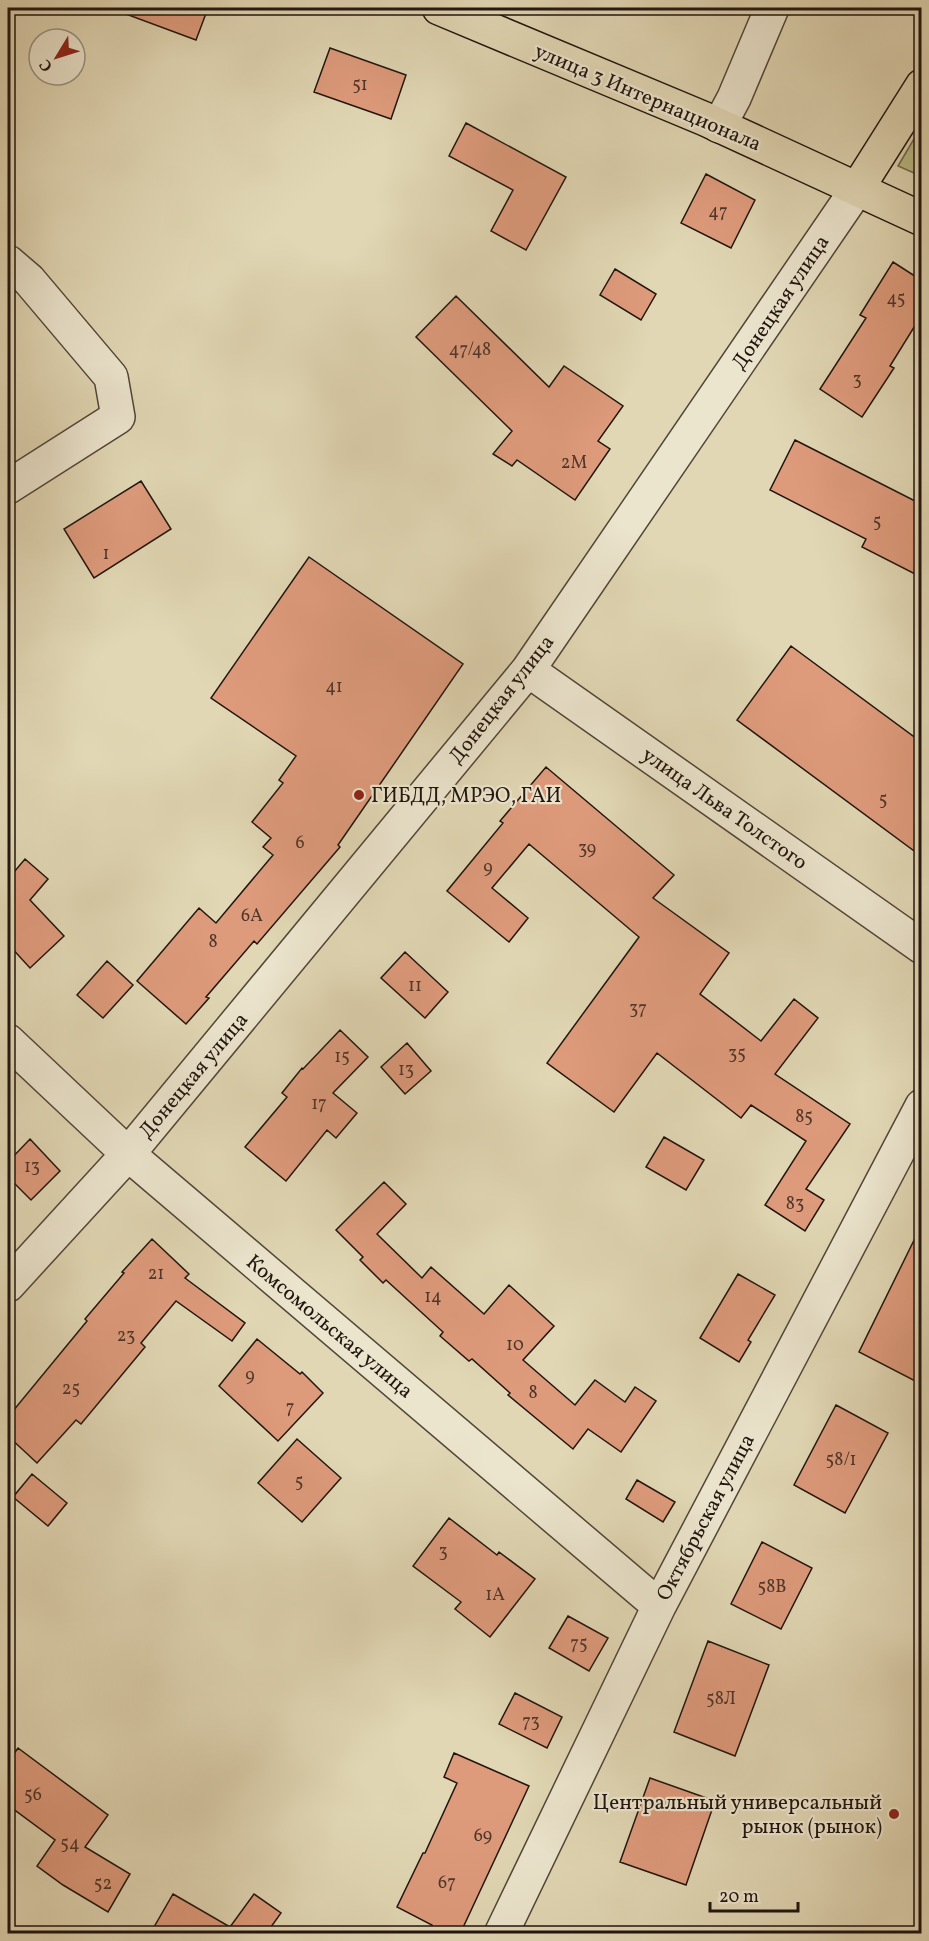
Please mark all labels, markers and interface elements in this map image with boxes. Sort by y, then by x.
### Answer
north arrow [27,27,87,87]
street label: улица 3 Интернационала [529,37,765,159]
text: С [35,54,59,76]
house number: 51 [352,73,368,98]
house number: 47 [708,200,728,225]
street label: Донецкая улица [725,230,837,376]
house number: 45 [887,287,905,312]
house number: 47/48 [449,338,491,363]
house number: 3 [852,368,862,393]
house number: 2М [561,451,587,476]
house number: 5 [873,510,881,535]
house number: 1 [103,542,109,567]
street label: Донецкая улица [442,629,562,771]
house number: 41 [325,675,343,700]
street label: улица Льва Толстого [635,741,813,877]
place label: ГИБДД, МРЭО, ГАИ [371,782,561,811]
marker: ГИБДД, МРЭО, ГАИ [352,788,366,802]
house number: 5 [879,788,887,813]
house number: 6 [295,831,305,856]
house number: 39 [578,837,596,862]
house number: 9 [483,856,493,881]
house number: 6А [241,904,263,929]
house number: 8 [208,930,218,955]
house number: 11 [408,974,422,999]
house number: 37 [629,997,647,1022]
street label: Донецкая улица [133,1007,256,1145]
house number: 35 [728,1042,746,1067]
house number: 15 [334,1045,350,1070]
house number: 13 [398,1058,414,1083]
house number: 17 [311,1092,327,1117]
house number: 85 [795,1105,813,1130]
house number: 13 [24,1155,40,1180]
house number: 83 [786,1192,804,1217]
street label: Комсомольская улица [239,1249,419,1406]
house number: 21 [148,1262,164,1287]
house number: 14 [424,1285,442,1310]
house number: 23 [117,1324,135,1349]
house number: 10 [506,1333,524,1358]
house number: 9 [245,1364,255,1389]
house number: 25 [62,1377,80,1402]
house number: 8 [528,1381,538,1406]
house number: 7 [286,1396,294,1421]
street label: Октябрьская улица [650,1429,763,1606]
house number: 58/1 [826,1448,856,1473]
house number: 5 [295,1470,303,1495]
house number: 3 [438,1540,448,1565]
house number: 58В [757,1575,787,1600]
house number: 1А [485,1583,505,1608]
house number: 75 [570,1632,588,1657]
house number: 58Л [706,1687,736,1712]
house number: 73 [522,1710,540,1735]
house number: 56 [24,1783,42,1808]
place label: Центральный универсальный рынок (рынок) [593,1789,882,1842]
marker: Центральный универсальный рынок (рынок) [887,1807,901,1821]
house number: 69 [474,1824,492,1849]
house number: 54 [60,1832,80,1857]
house number: 67 [438,1871,456,1896]
house number: 52 [94,1872,112,1897]
scale bar [710,1875,798,1913]
text: 20 m [719,1885,759,1910]

